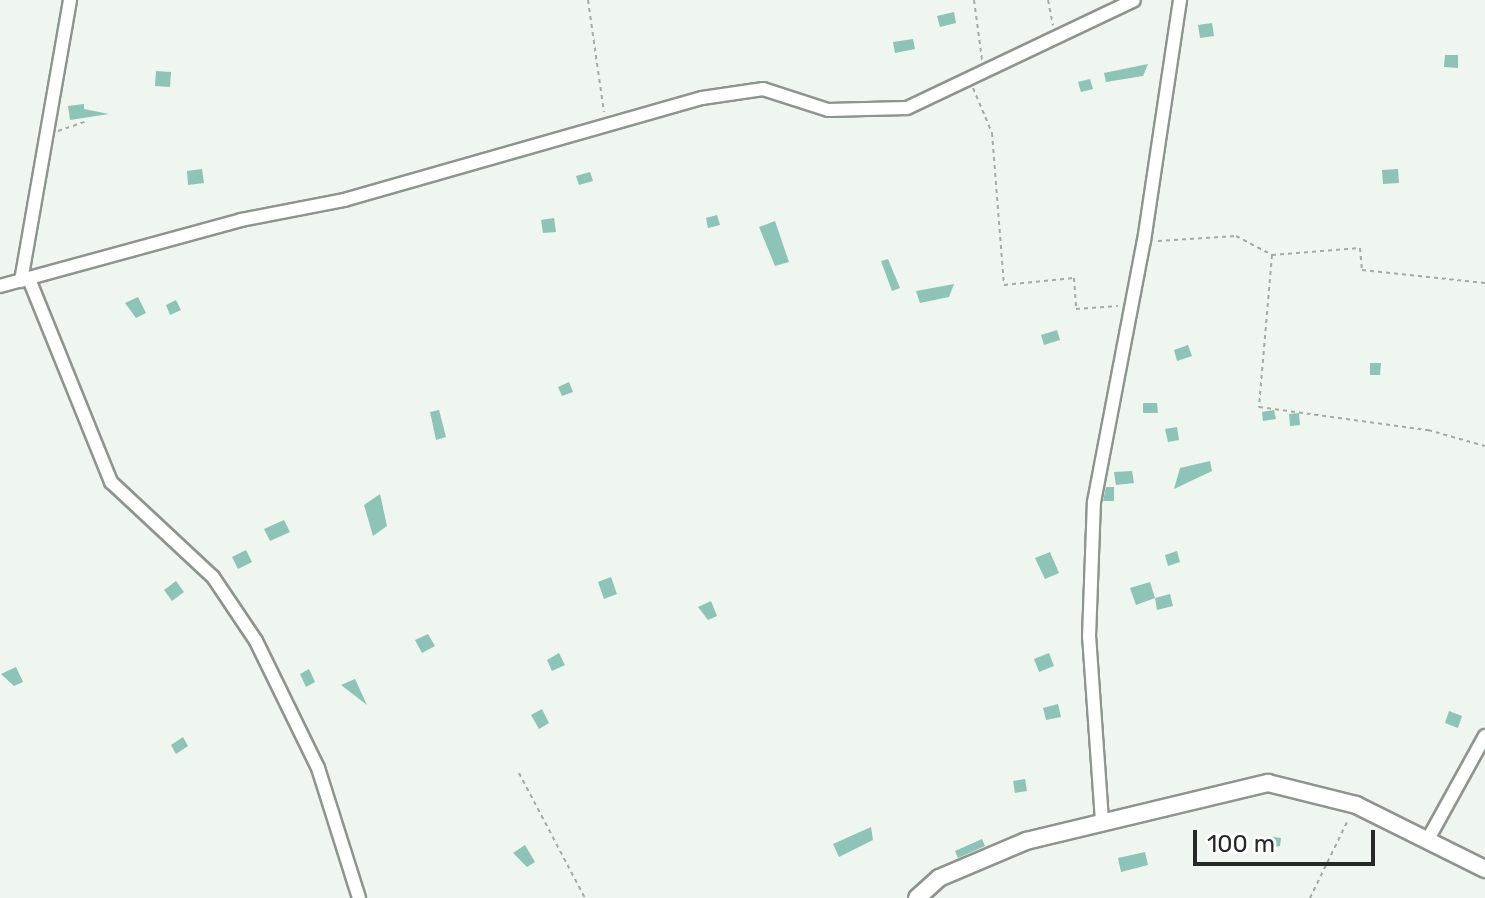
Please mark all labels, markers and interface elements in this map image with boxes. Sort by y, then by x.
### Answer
scale bar [1197,814,1379,864]
text: 100 m [1207,830,1275,858]

